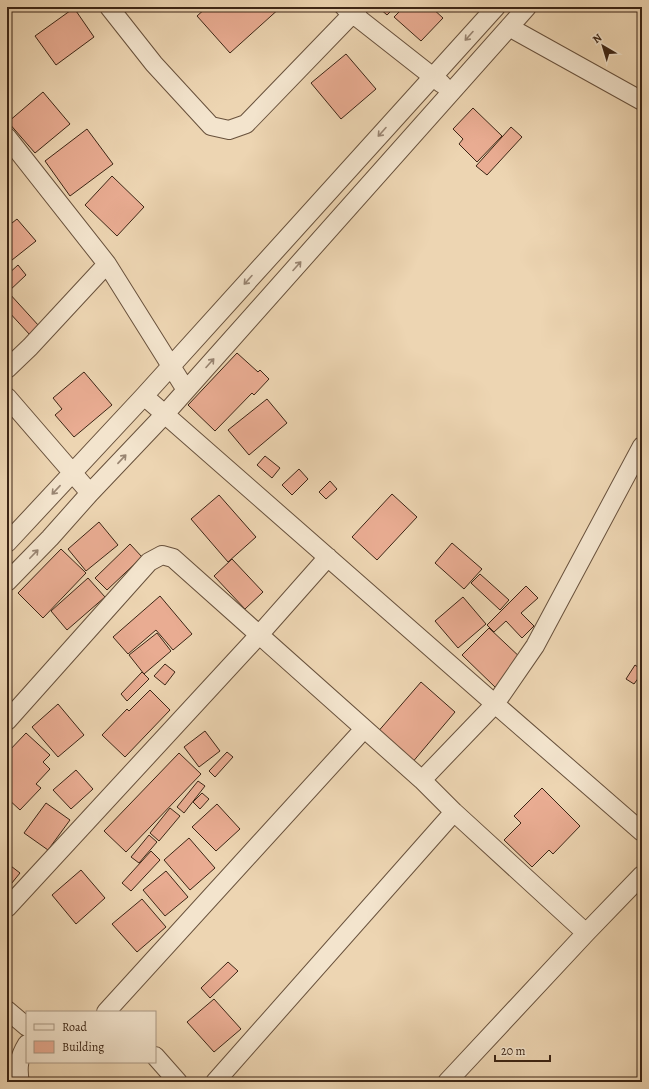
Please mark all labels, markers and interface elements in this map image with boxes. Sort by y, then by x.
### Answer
north arrow [583,26,623,66]
text: N [589,30,605,47]
one-way arrow [465,31,474,41]
one-way arrow [378,127,387,138]
one-way arrow [292,261,301,271]
one-way arrow [243,275,252,286]
one-way arrow [205,358,215,368]
one-way arrow [117,454,127,464]
one-way arrow [51,485,61,495]
one-way arrow [29,549,39,559]
legend [26,1011,156,1063]
text: Road [62,1019,88,1035]
scale bar [495,1037,550,1063]
text: Building [62,1039,104,1055]
text: 20 m [501,1043,525,1059]

